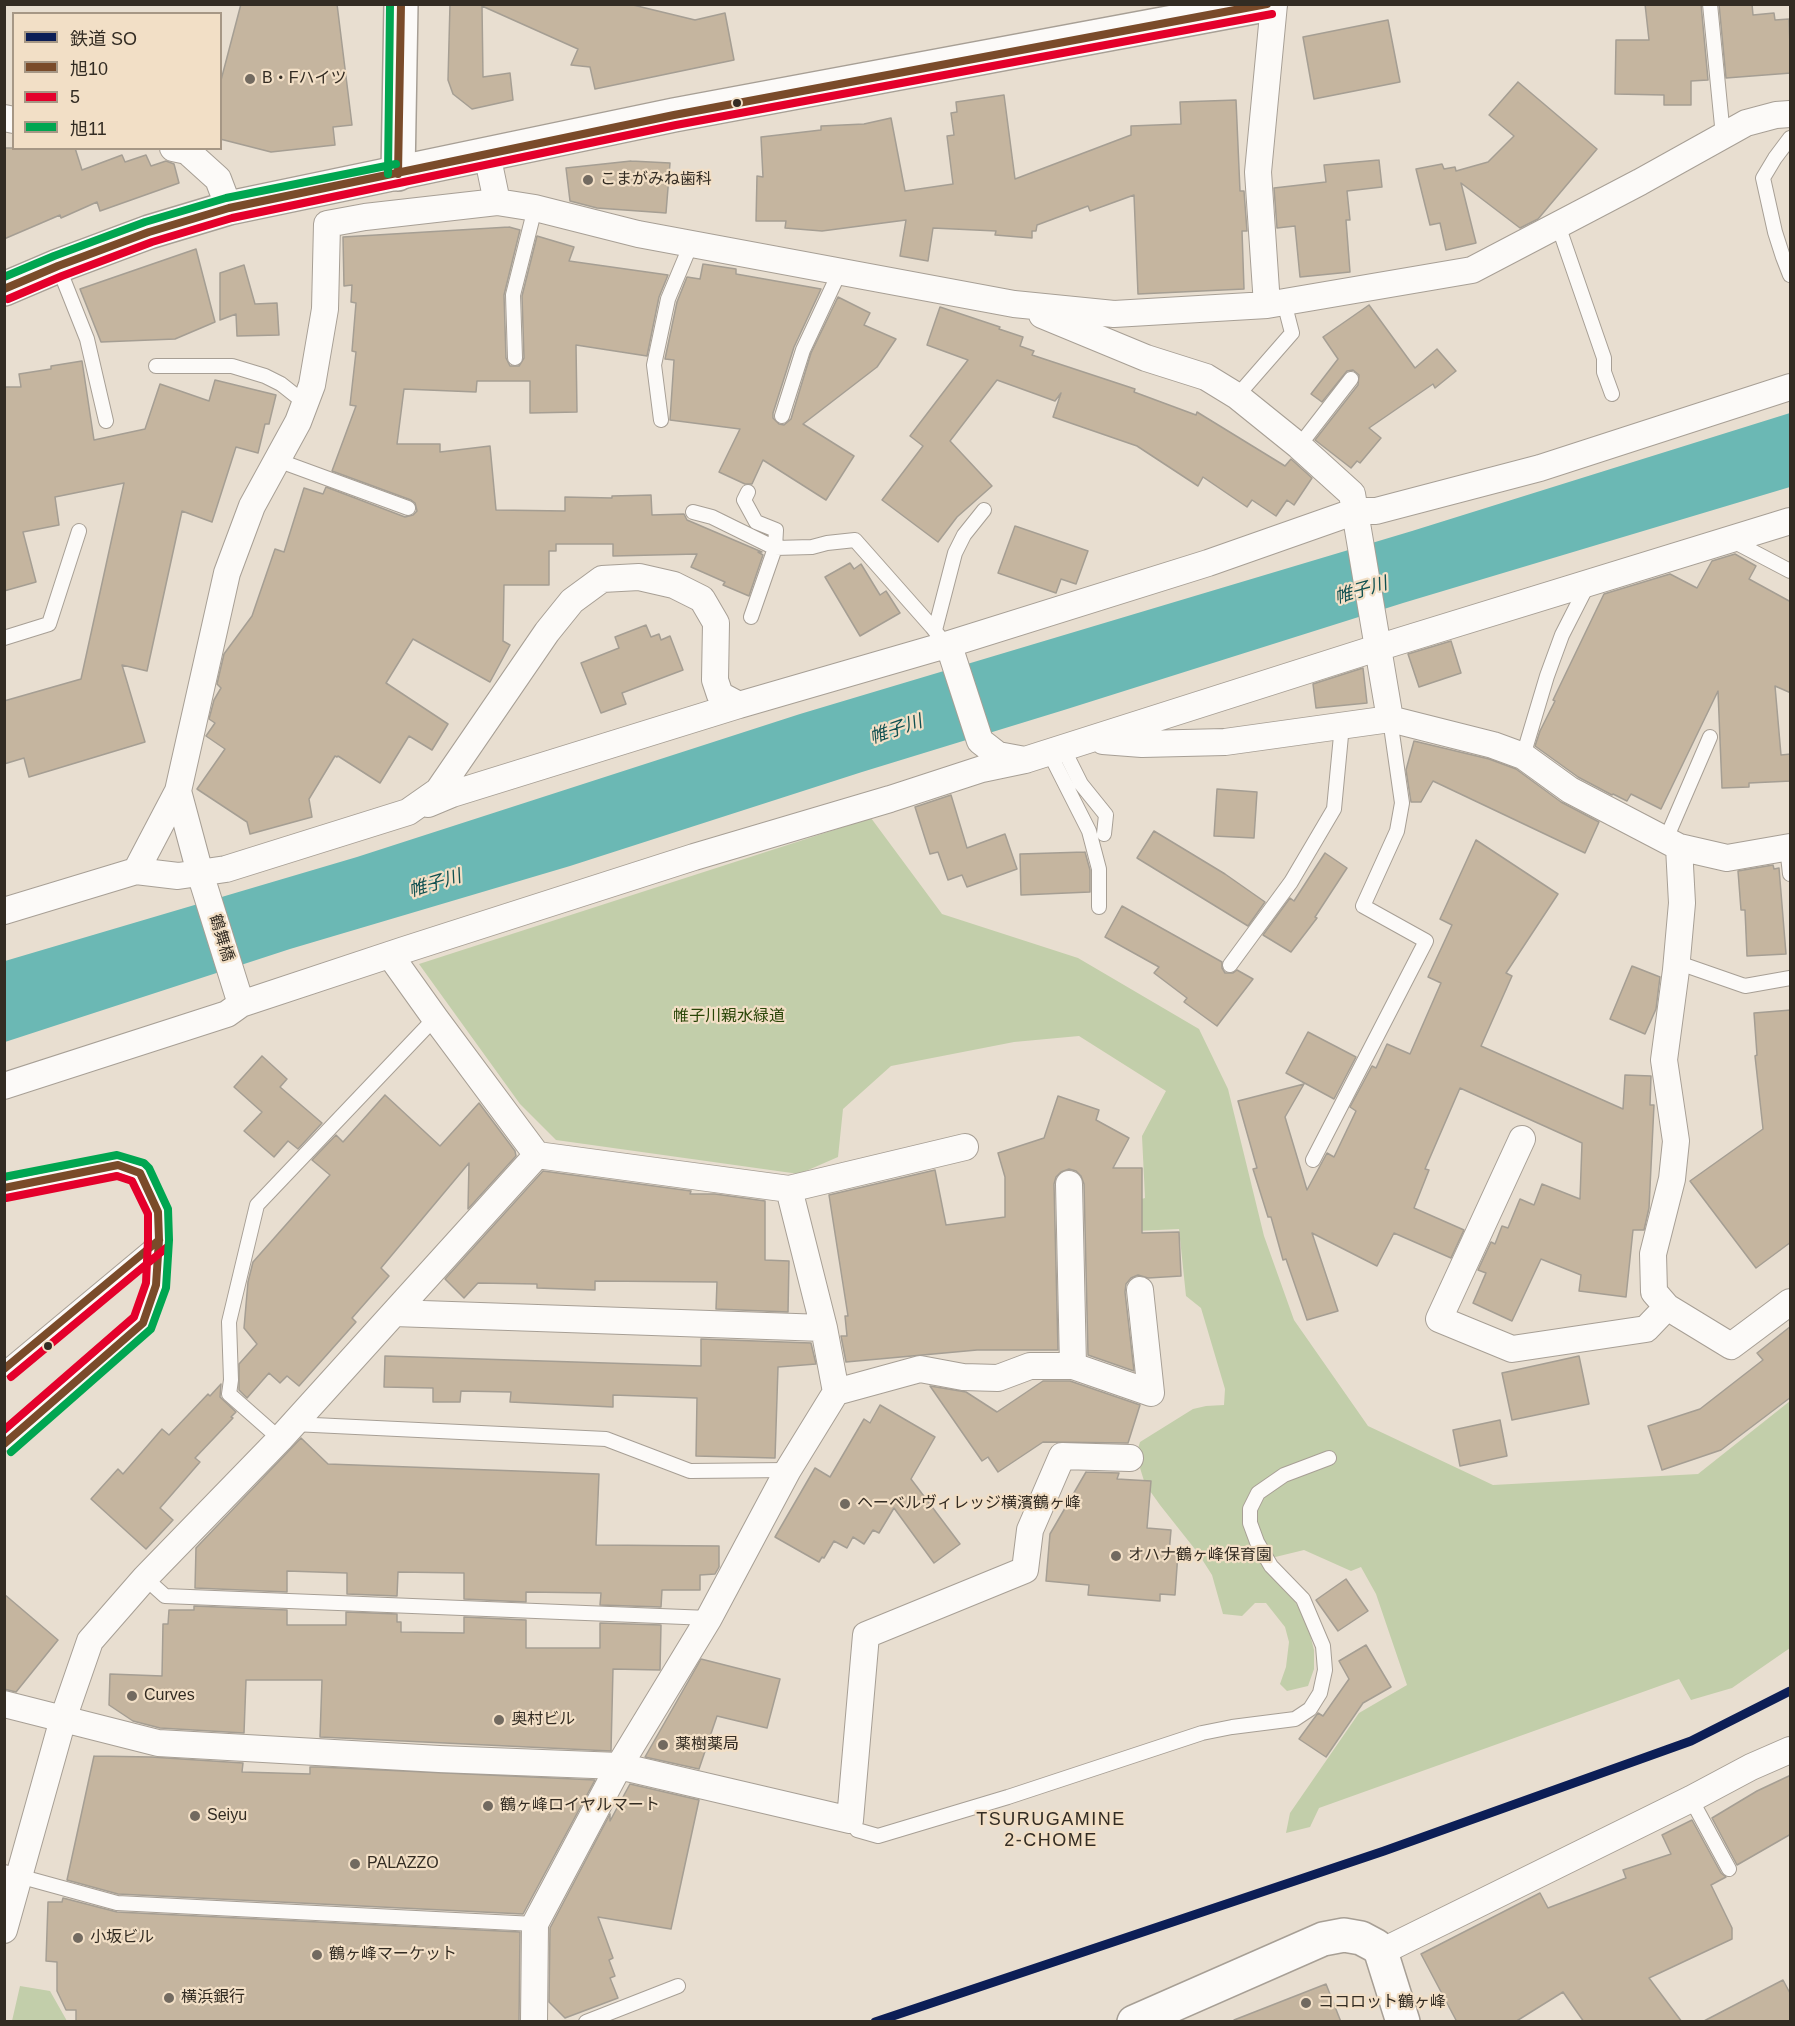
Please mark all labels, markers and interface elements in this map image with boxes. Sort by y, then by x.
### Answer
legend [12,12,222,150]
text: 鉄道 SO [70,29,137,49]
text: 旭10 [70,59,108,79]
place label: B・Fハイツ [262,69,346,89]
marker: B・Fハイツ [243,72,257,86]
text: 5 [70,87,80,107]
unlabelled marker [731,97,743,109]
text: 旭11 [70,119,107,139]
place label: こまがみね歯科 [600,170,712,190]
marker: こまがみね歯科 [581,173,595,187]
water label: 帷子川 [1332,573,1390,609]
water label: 帷子川 [867,711,925,749]
water label: 帷子川 [406,866,464,902]
street label: 鶴舞橋 [205,912,237,964]
park label: 帷子川親水緑道 [673,1007,785,1027]
unlabelled marker [42,1340,54,1352]
place label: ヘーベルヴィレッジ横濱鶴ヶ峰 [857,1494,1081,1514]
marker: ヘーベルヴィレッジ横濱鶴ヶ峰 [838,1497,852,1511]
place label: オハナ鶴ヶ峰保育園 [1128,1546,1272,1566]
marker: オハナ鶴ヶ峰保育園 [1109,1549,1123,1563]
place label: Curves [144,1686,195,1706]
marker: Curves [125,1689,139,1703]
place label: 奥村ビル [511,1710,575,1730]
marker: 奥村ビル [492,1713,506,1727]
place label: 薬樹薬局 [675,1735,739,1755]
marker: 薬樹薬局 [656,1738,670,1752]
place label: 鶴ヶ峰ロイヤルマート [500,1796,660,1816]
marker: 鶴ヶ峰ロイヤルマート [481,1799,495,1813]
place label: Seiyu [207,1806,247,1826]
marker: Seiyu [188,1809,202,1823]
district label: TSURUGAMINE 2-CHOME [976,1809,1126,1852]
place label: PALAZZO [367,1854,439,1874]
marker: PALAZZO [348,1857,362,1871]
place label: 小坂ビル [90,1928,154,1948]
marker: 小坂ビル [71,1931,85,1945]
place label: 鶴ヶ峰マーケット [329,1945,457,1965]
marker: 鶴ヶ峰マーケット [310,1948,324,1962]
place label: 横浜銀行 [181,1988,245,2008]
marker: 横浜銀行 [162,1991,176,2005]
place label: ココロット鶴ヶ峰 [1318,1993,1446,2013]
marker: ココロット鶴ヶ峰 [1299,1996,1313,2010]

